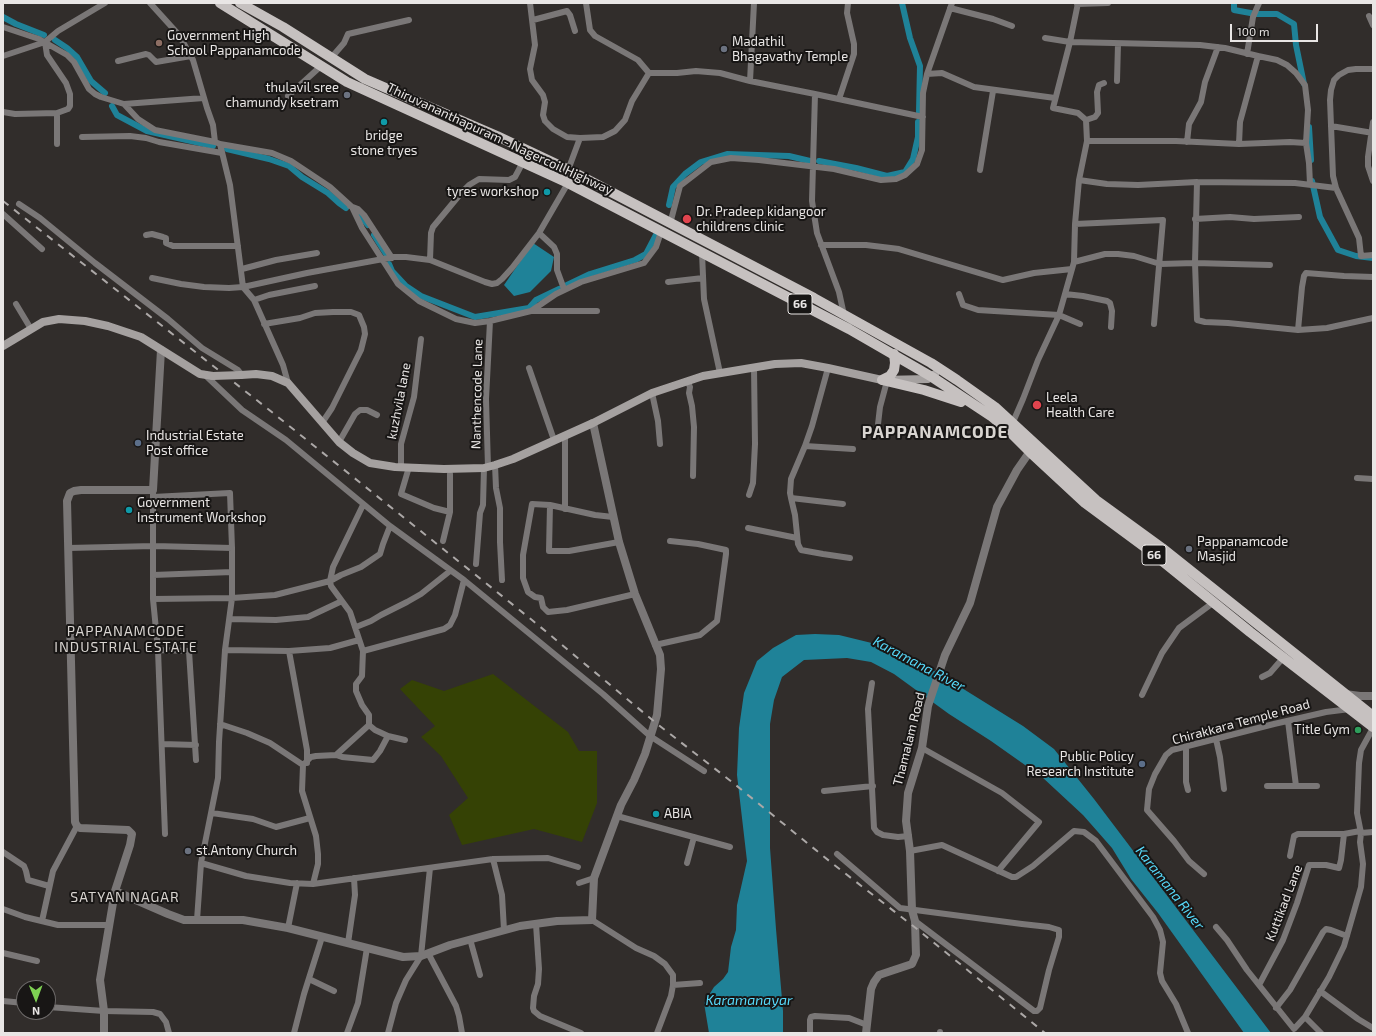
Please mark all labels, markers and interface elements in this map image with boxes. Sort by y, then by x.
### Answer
scale bar [1232,16,1320,42]
text: 100 m [1237,24,1269,38]
place label: Government High School Pappanamcode [167,28,301,59]
place label: Madathil Bhagavathy Temple [732,34,848,65]
marker: Government High School Pappanamcode [154,38,164,48]
marker: Madathil Bhagavathy Temple [719,44,729,54]
place label: thulavil sree chamundy ksetram [225,80,339,111]
street label: Thiruvananthapuram - Nagercoil Highway [384,80,616,198]
marker: thulavil sree chamundy ksetram [342,90,352,100]
marker: bridge stone tryes [379,117,389,127]
place label: bridge stone tryes [351,128,417,159]
place label: tyres workshop [447,184,539,200]
marker: tyres workshop [542,187,552,197]
place label: Dr. Pradeep kidangoor childrens clinic [696,204,826,235]
marker: Dr. Pradeep kidangoor childrens clinic [681,213,693,225]
road number: 66 [788,294,812,314]
street label: Nanthencode Lane [468,339,486,449]
street label: kuzhvila lane [384,361,414,441]
place label: Leela Health Care [1046,390,1115,421]
marker: Leela Health Care [1031,399,1043,411]
district label: PAPPANAMCODE [862,422,1008,442]
place label: Industrial Estate Post office [146,428,244,459]
marker: Industrial Estate Post office [133,438,143,448]
place label: Government Instrument Workshop [137,495,266,526]
marker: Government Instrument Workshop [124,505,134,515]
place label: Pappanamcode Masjid [1197,534,1288,565]
marker: Pappanamcode Masjid [1184,544,1194,554]
road number: 66 [1142,545,1166,565]
district label: PAPPANAMCODE INDUSTRIAL ESTATE [54,623,198,656]
water label: Karamana River [870,633,968,695]
street label: Thamalam Road [890,691,928,787]
street label: Chirakkara Temple Road [1170,696,1312,748]
place label: Title Gym [1294,722,1350,738]
marker: Title Gym [1353,725,1363,735]
place label: Public Policy Research Institute [1026,749,1134,780]
marker: Public Policy Research Institute [1137,759,1147,769]
place label: ABIA [664,806,692,822]
marker: ABIA [651,809,661,819]
place label: st.Antony Church [196,843,297,859]
water label: Karamana River [1132,843,1208,933]
marker: st.Antony Church [183,846,193,856]
street label: Kuttikad Lane [1262,863,1306,943]
district label: SATYAN NAGAR [70,889,180,905]
north arrow [16,980,56,1020]
water label: Karamanayar [705,992,793,1008]
text: N [32,1005,40,1018]

